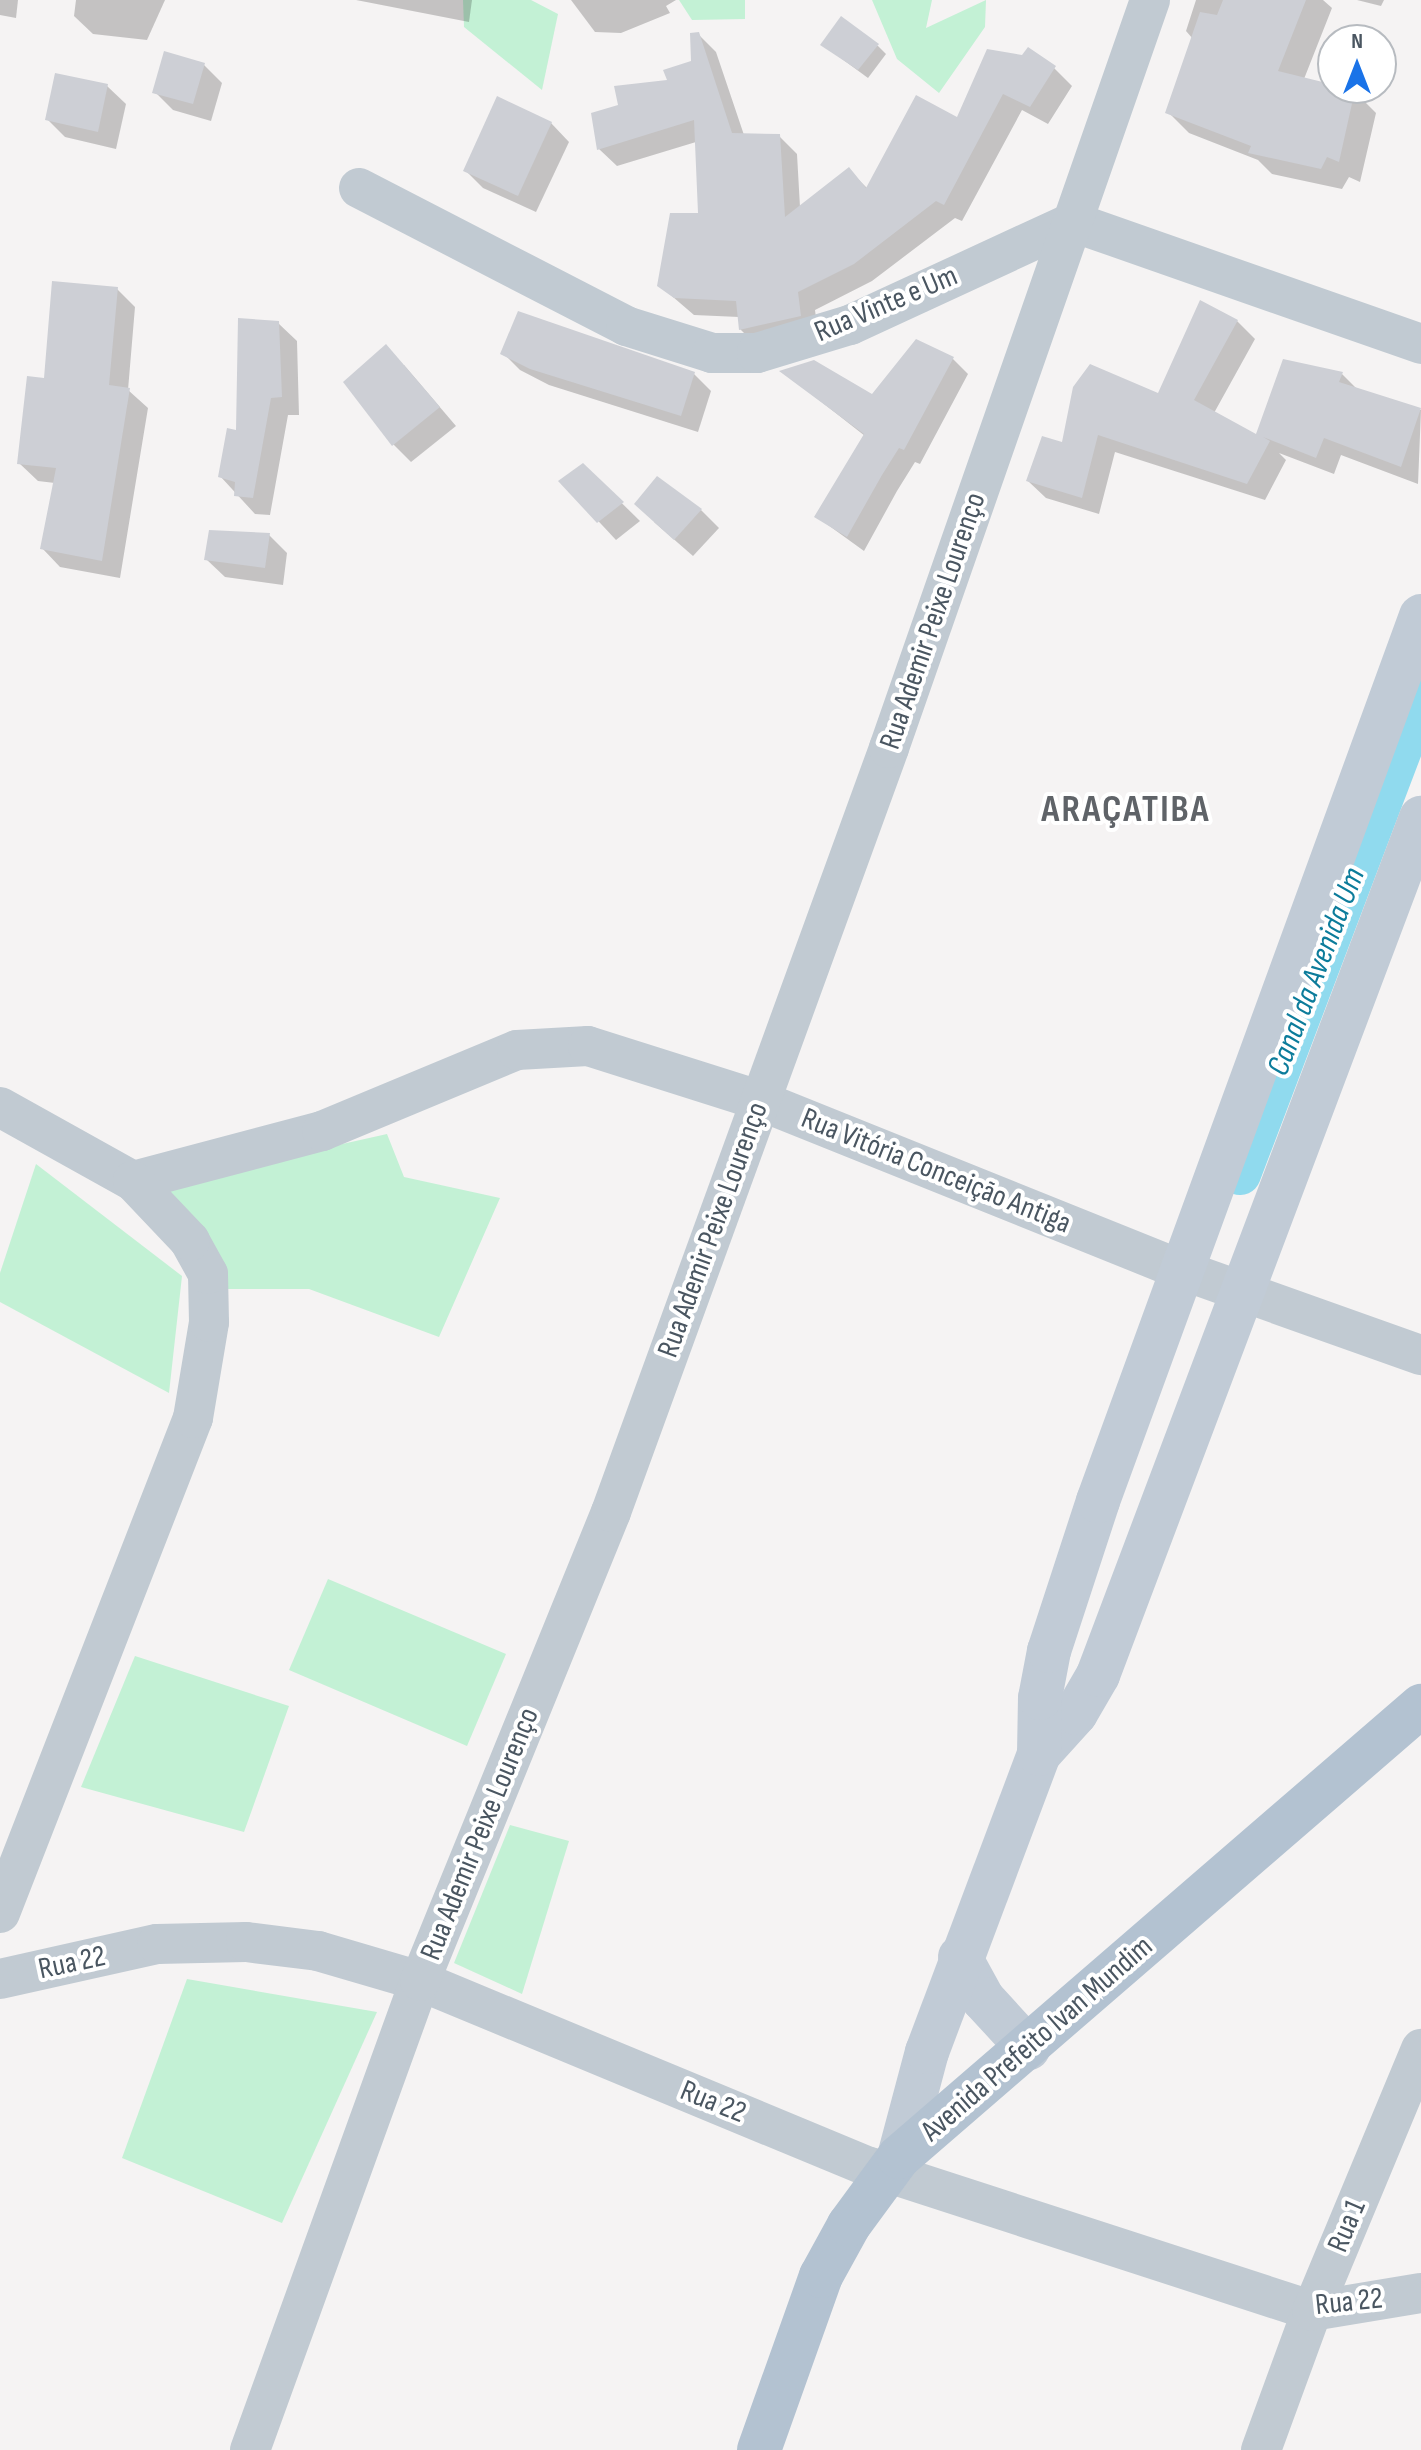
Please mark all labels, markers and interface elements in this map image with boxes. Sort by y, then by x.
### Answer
north arrow [1317,24,1397,104]
text: N [1351,28,1363,55]
street label: Rua Vinte e Um [809,258,963,350]
street label: Rua Ademir Peixe Lourenço [872,488,994,754]
district label: ARAÇATIBA [1041,787,1211,833]
water label: Canal da Avenida Um [1260,863,1374,1081]
street label: Rua Ademir Peixe Lourenço [650,1097,776,1363]
street label: Rua Vitória Conceição Antiga [796,1100,1076,1242]
street label: Rua Ademir Peixe Lourenço [413,1703,547,1965]
street label: Avenida Prefeito Ivan Mundim [914,1929,1160,2149]
street label: Rua 22 [35,1938,109,1988]
street label: Rua 22 [675,2073,751,2131]
street label: Rua 1 [1320,2194,1374,2258]
street label: Rua 22 [1314,2281,1384,2323]

